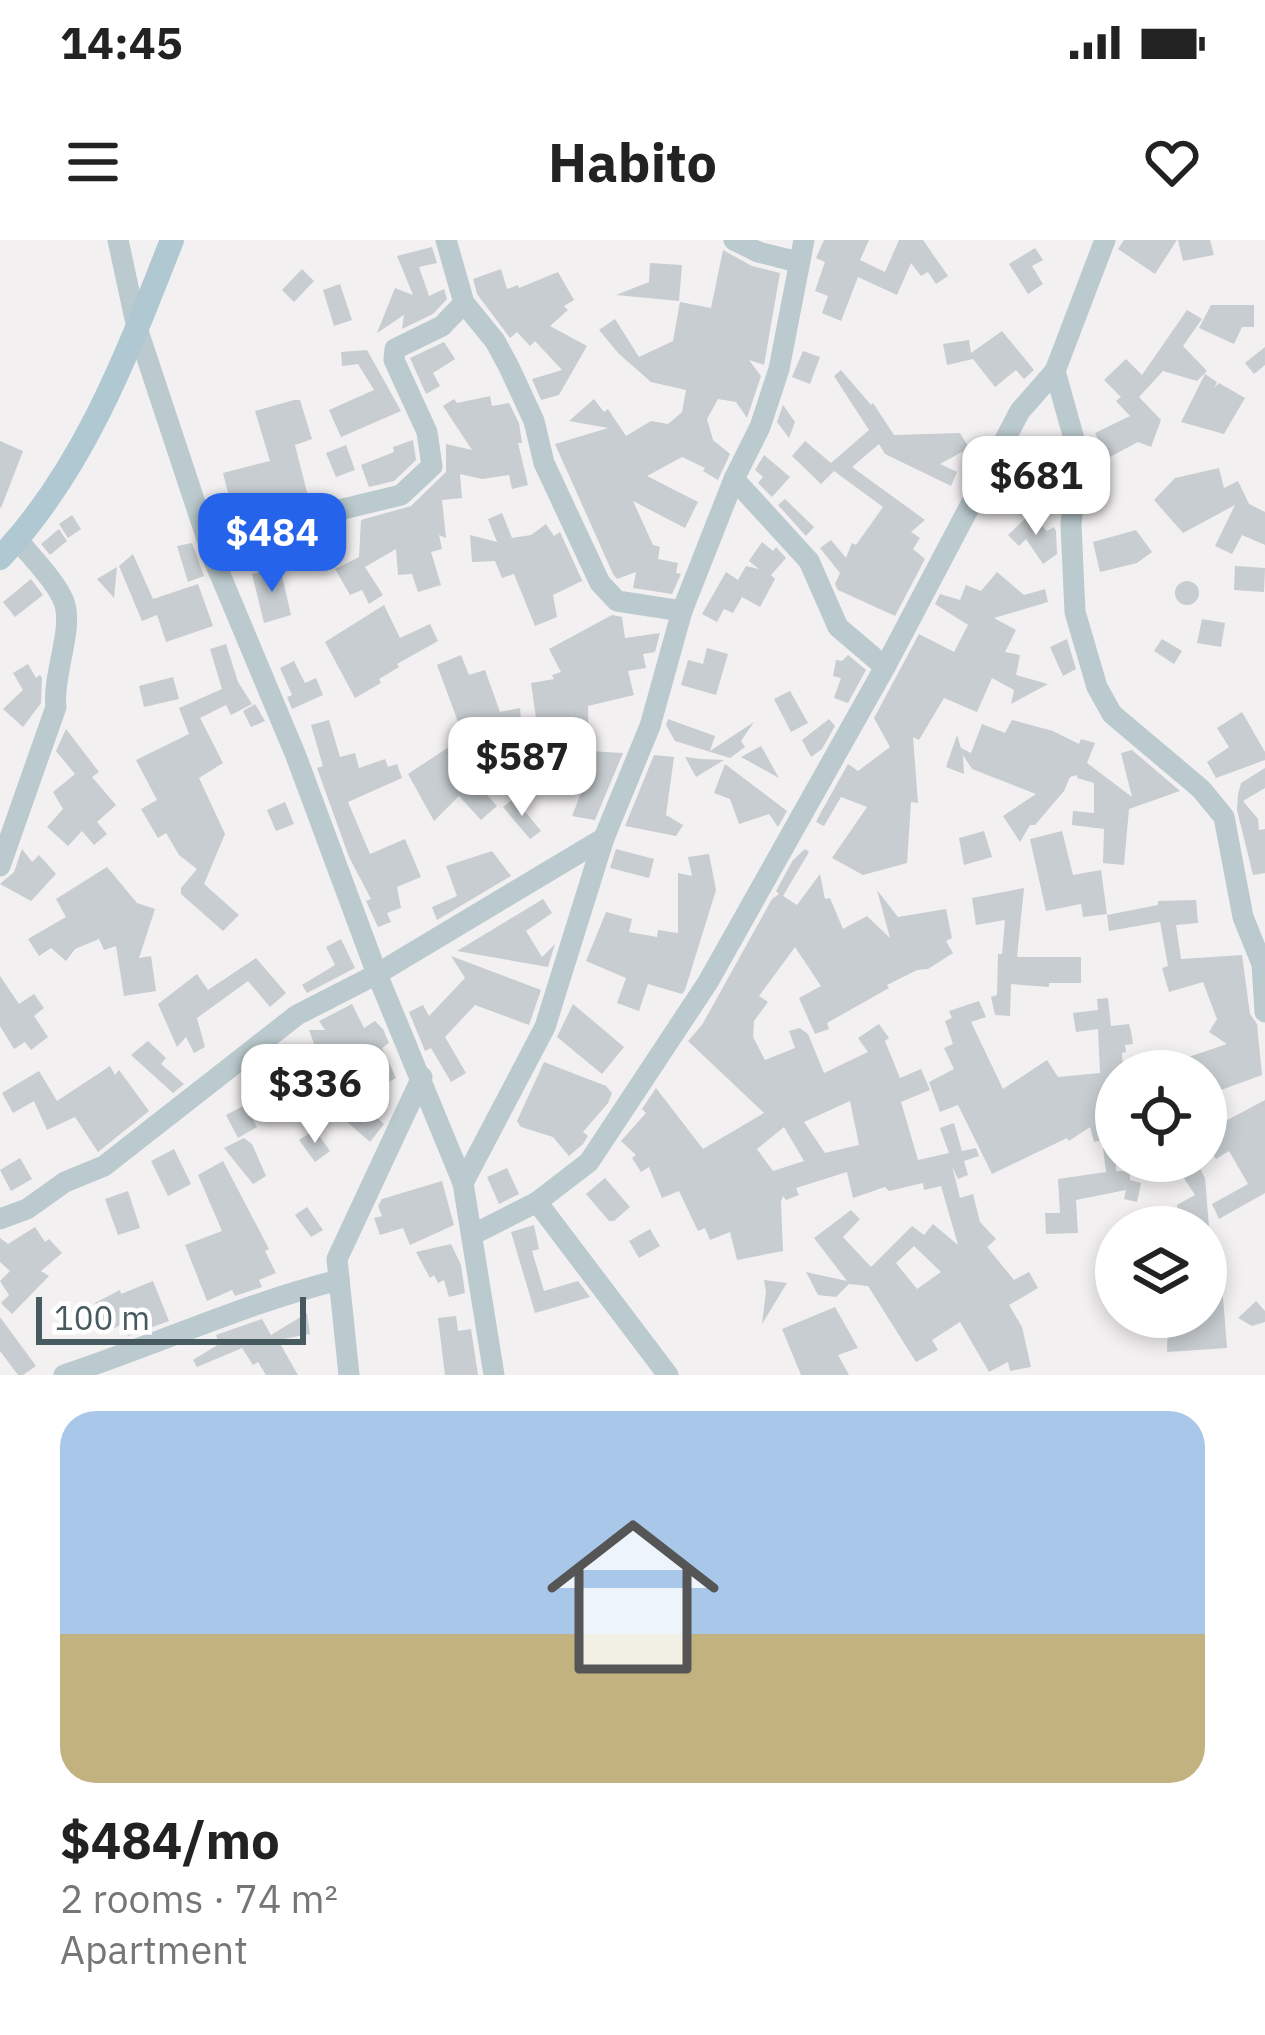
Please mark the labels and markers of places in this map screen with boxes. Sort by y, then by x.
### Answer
pin: $681 [965,436,1107,538]
pin: $484 [201,493,343,595]
pin: $587 [451,717,593,819]
pin: $336 [244,1044,386,1146]

